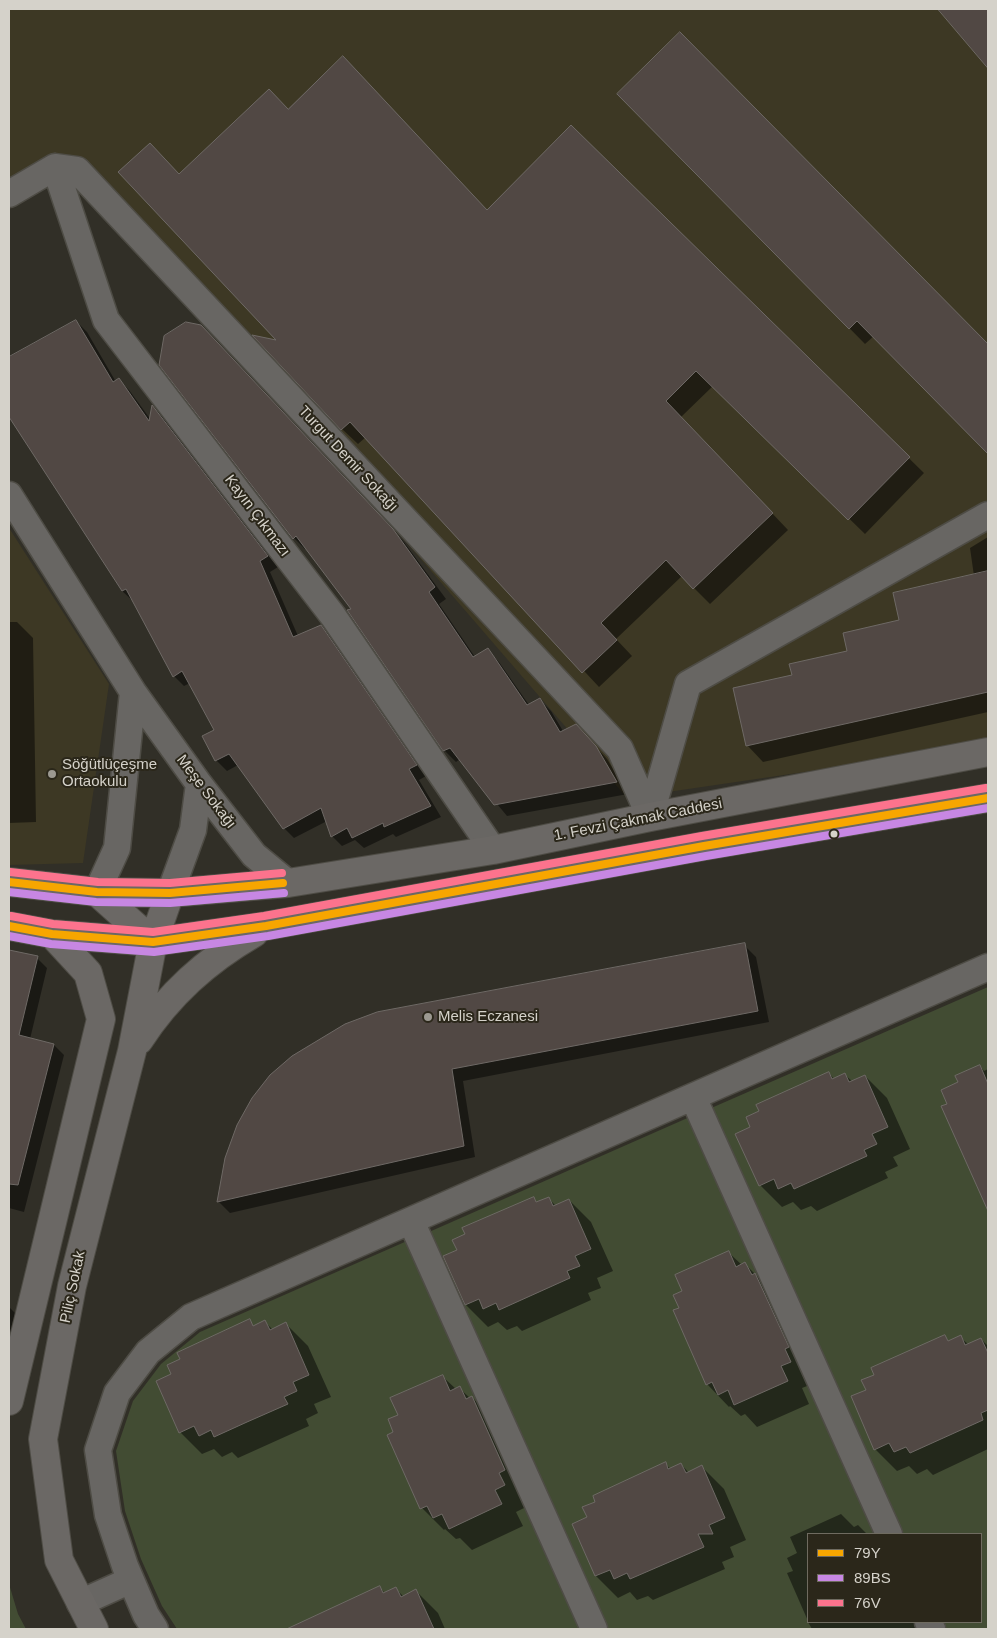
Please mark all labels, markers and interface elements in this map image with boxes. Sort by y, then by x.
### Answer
street label: Turgut Demir Sokağı [294,402,402,516]
street label: Kayın Çıkmazı [220,472,294,560]
street label: Meşe Sokağı [172,752,240,832]
place label: Söğütlüçeşme Ortaokulu [62,756,157,791]
marker: Söğütlüçeşme Ortaokulu [46,768,58,780]
street label: 1. Fevzi Çakmak Caddesi [552,795,724,845]
unlabelled marker [829,829,839,839]
place label: Melis Eczanesi [438,1008,538,1026]
marker: Melis Eczanesi [422,1011,434,1023]
street label: Piliç Sokak [57,1249,89,1325]
legend [807,1533,982,1623]
text: 79Y [854,1544,881,1561]
text: 89BS [854,1569,891,1586]
text: 76V [854,1594,881,1611]

